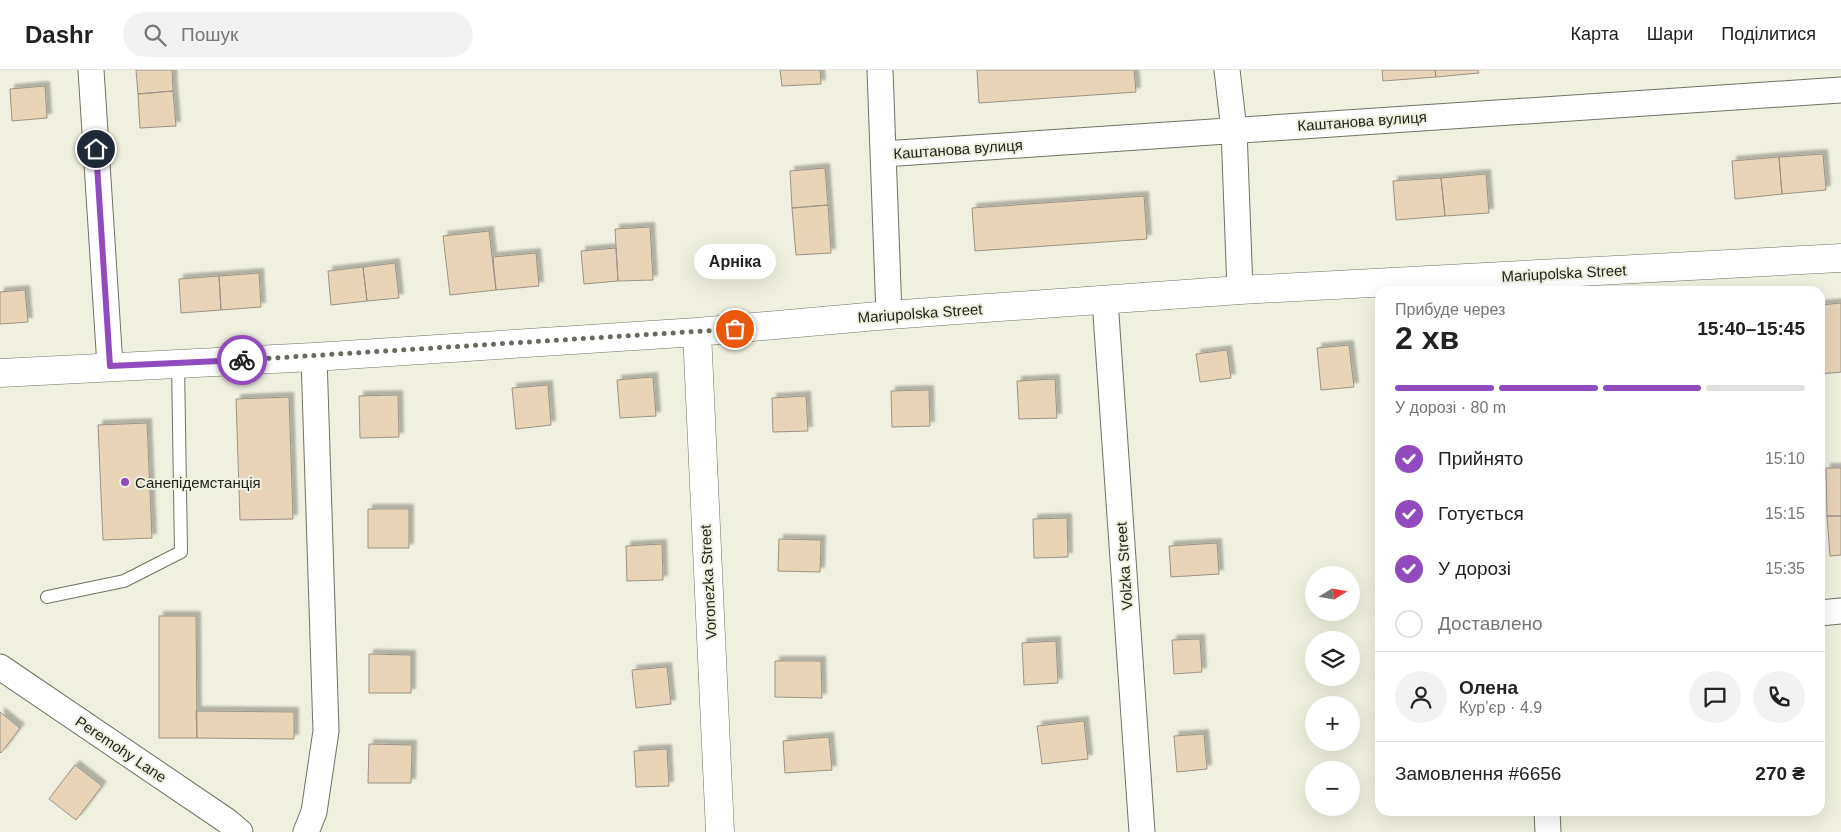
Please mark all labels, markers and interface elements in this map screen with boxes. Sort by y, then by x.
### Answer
search box [123,12,473,57]
text: Dashr [25,21,93,48]
icon: search [141,21,169,49]
text: Пошук [181,24,238,45]
text: Карта [1571,24,1619,44]
text: Шари [1647,24,1693,44]
text: Поділитися [1721,24,1816,44]
street label: Каштанова вулиця [1297,108,1427,134]
pin [75,128,117,170]
icon: home [82,135,110,163]
street label: Каштанова вулиця [893,136,1023,162]
callout: Арніка [694,244,776,279]
text: Арніка [709,253,761,270]
street label: Mariupolska Street [1501,261,1628,285]
street label: Mariupolska Street [857,300,984,326]
text: Прибуде через [1395,301,1505,318]
pin [714,308,756,350]
icon: bag [721,315,749,343]
text: 15:40–15:45 [1697,318,1805,339]
text: 2 хв [1395,320,1459,356]
courier [217,335,267,385]
icon: bike [228,346,256,374]
text: У дорозі · 80 m [1395,399,1506,416]
icon: check [1395,445,1423,473]
text: Прийнято [1438,448,1523,469]
text: 15:10 [1765,450,1805,467]
place label: Санепідемстанція [135,474,261,491]
marker: Санепідемстанція [119,476,131,488]
icon: check [1395,500,1423,528]
text: Готується [1438,503,1524,524]
text: 15:15 [1765,505,1805,522]
street label: Volzka Street [1112,520,1136,611]
street label: Voronezka Street [696,523,719,640]
icon: check [1395,555,1423,583]
text: У дорозі [1438,558,1511,579]
text: 15:35 [1765,560,1805,577]
north arrow [1305,566,1360,621]
map controls [1305,566,1360,816]
text: Доставлено [1438,613,1543,634]
button: layers [1305,631,1360,686]
button: person [1395,671,1447,723]
button: chat [1689,671,1741,723]
button: phone [1753,671,1805,723]
text: Олена [1459,677,1518,698]
button: + [1305,696,1360,751]
text: Кур’єр · 4.9 [1459,699,1542,716]
street label: Peremohy Lane [72,712,170,786]
button: − [1305,761,1360,816]
text: Замовлення #6656 [1395,763,1561,784]
text: 270 ₴ [1755,763,1805,784]

